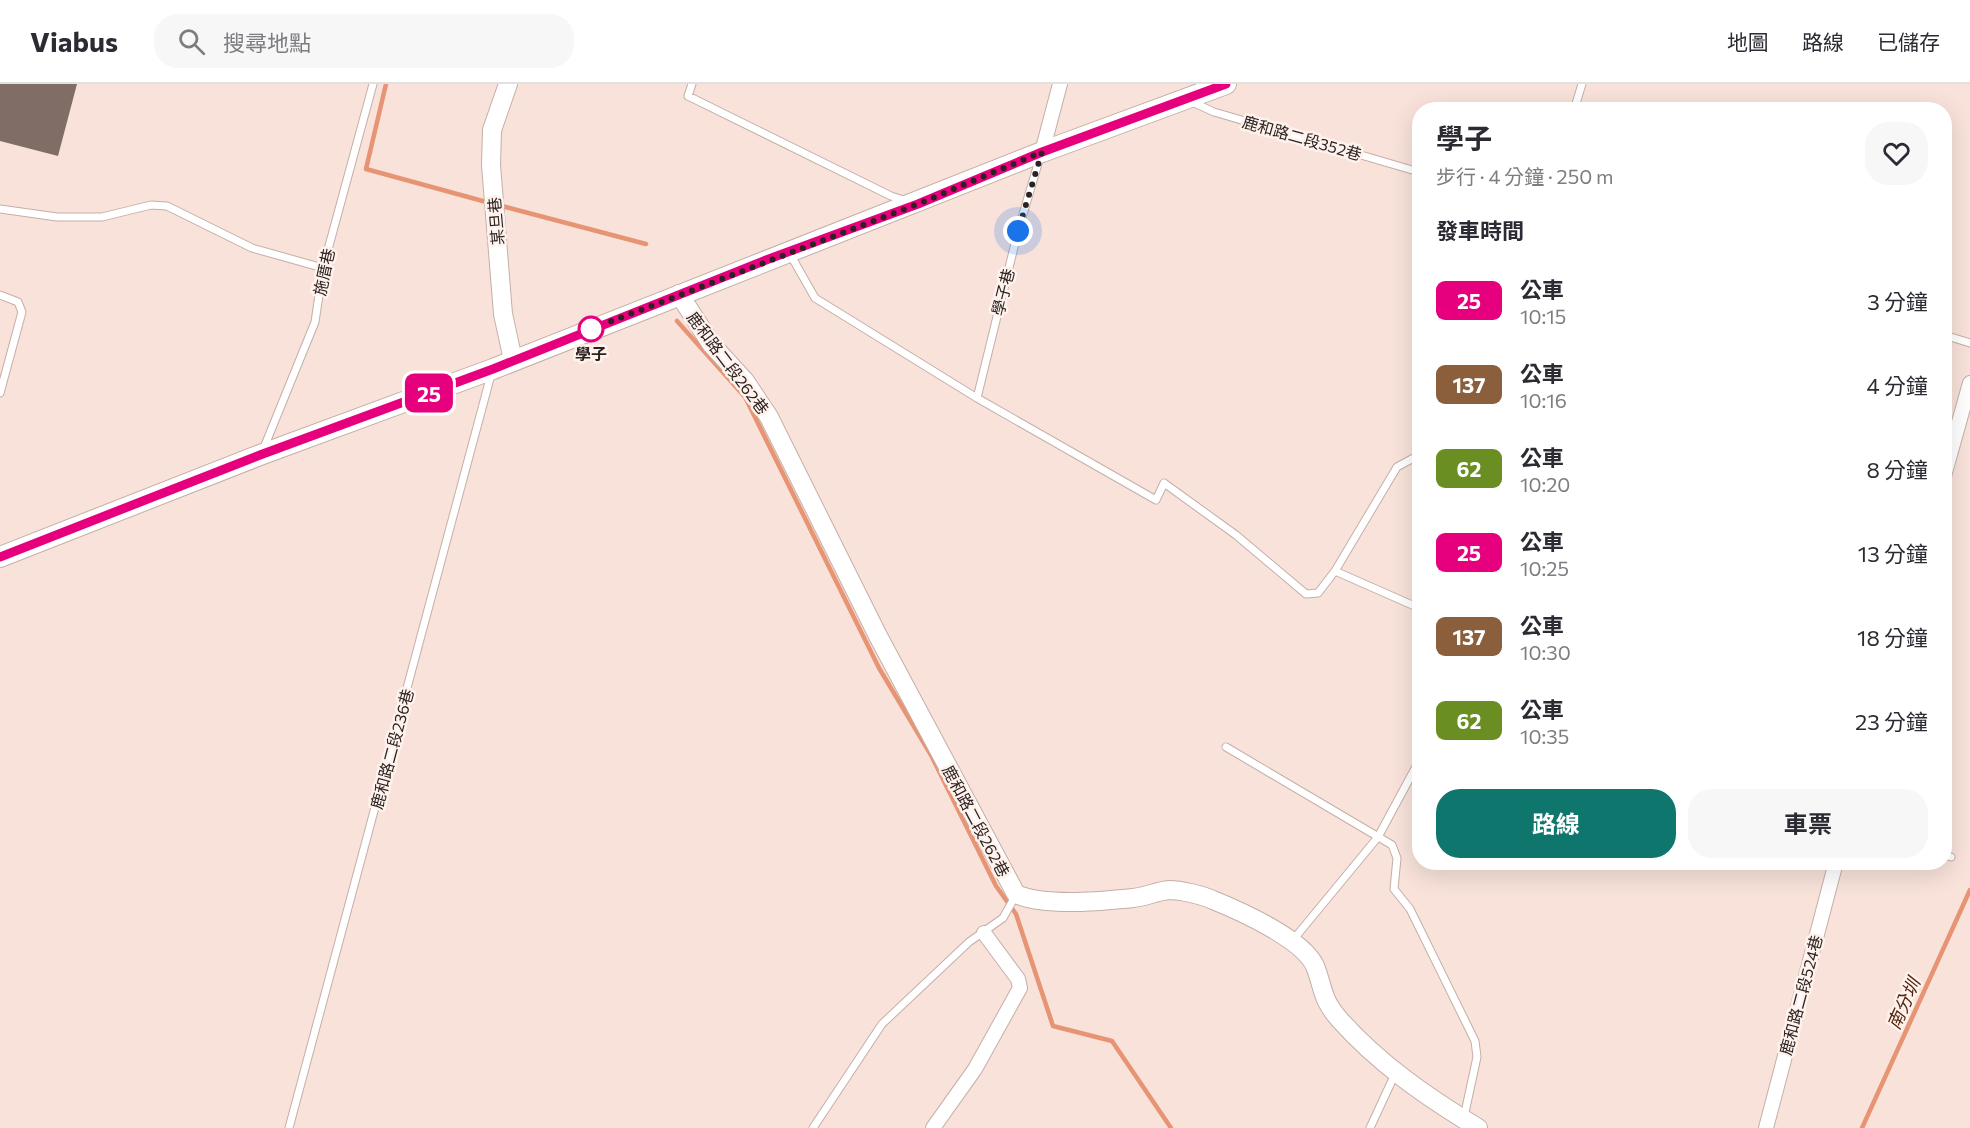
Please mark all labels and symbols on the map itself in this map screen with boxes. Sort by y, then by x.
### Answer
street label: 鹿和路二段352巷 [1240,111,1364,164]
street label: 某旦巷 [484,196,507,246]
your location [1003,216,1033,246]
street label: 施厝巷 [309,246,338,297]
street label: 學子巷 [987,266,1018,317]
street label: 鹿和路二段262巷 [684,308,773,418]
marker: 學子 [578,316,604,342]
place label: 學子 [575,344,607,363]
line badge: 25 [402,374,456,412]
street label: 鹿和路二段236巷 [366,687,417,811]
street label: 鹿和路二段262巷 [939,762,1014,880]
street label: 鹿和路二段524巷 [1775,933,1826,1057]
water label: 南分圳 [1882,972,1925,1033]

